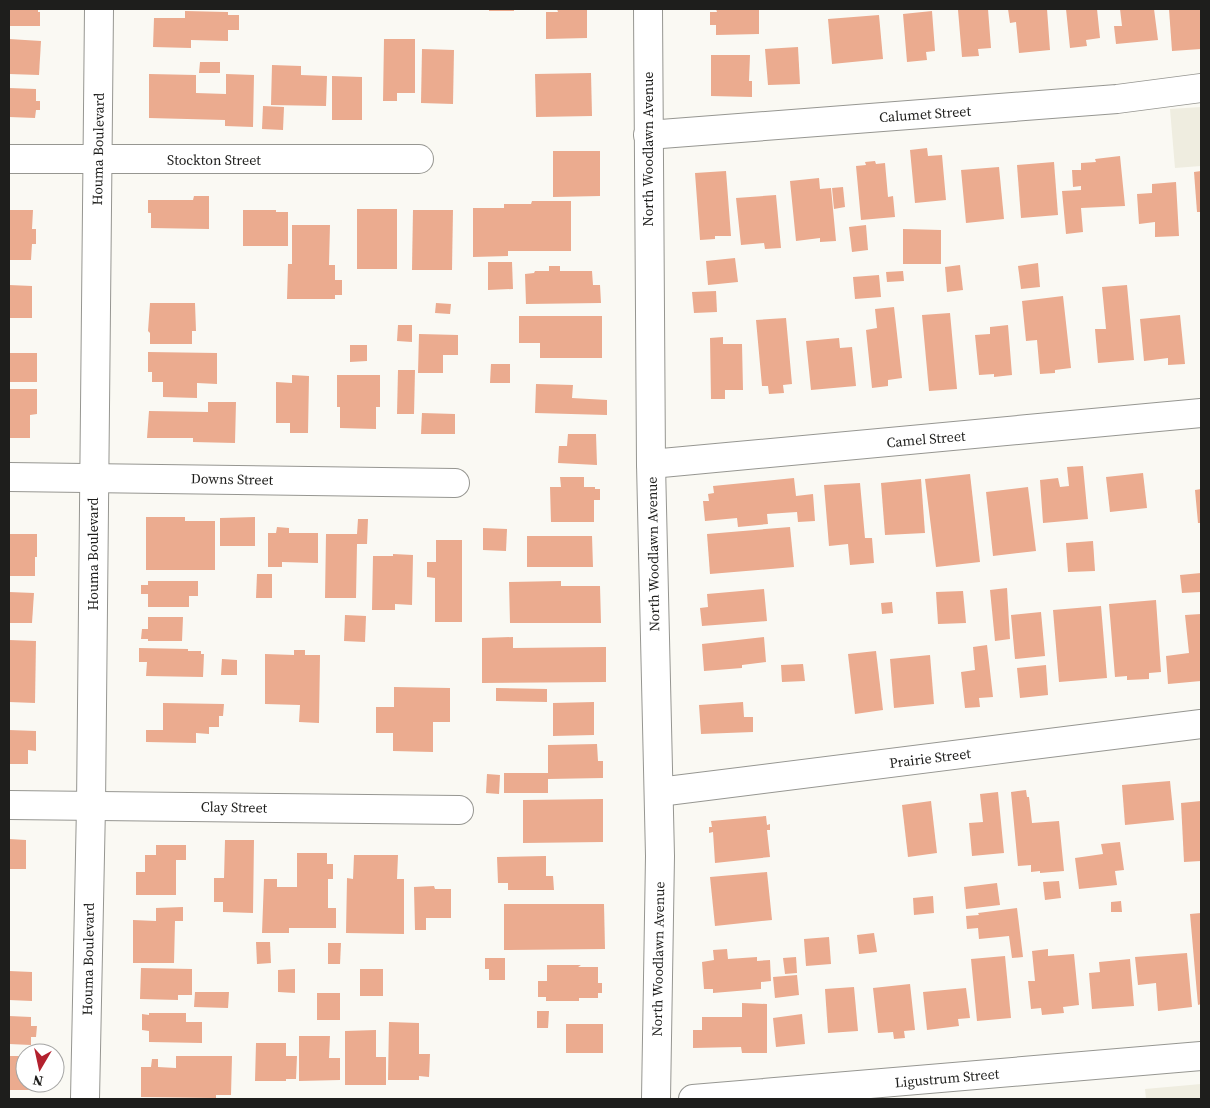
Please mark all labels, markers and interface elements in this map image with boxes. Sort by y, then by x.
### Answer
street label: North Woodlawn Avenue [638,72,658,226]
street label: Houma Boulevard [87,92,109,206]
street label: Calumet Street [878,101,972,127]
street label: Stockton Street [167,150,261,170]
street label: Camel Street [886,426,967,452]
street label: Downs Street [191,468,274,490]
street label: North Woodlawn Avenue [642,476,664,632]
street label: Houma Boulevard [83,498,103,610]
street label: Prairie Street [888,743,972,773]
street label: Clay Street [201,796,268,818]
street label: North Woodlawn Avenue [647,881,669,1037]
street label: Houma Boulevard [77,902,99,1016]
north arrow [15,1043,65,1093]
street label: Ligustrum Street [894,1063,1000,1093]
text: N [31,1070,45,1092]

